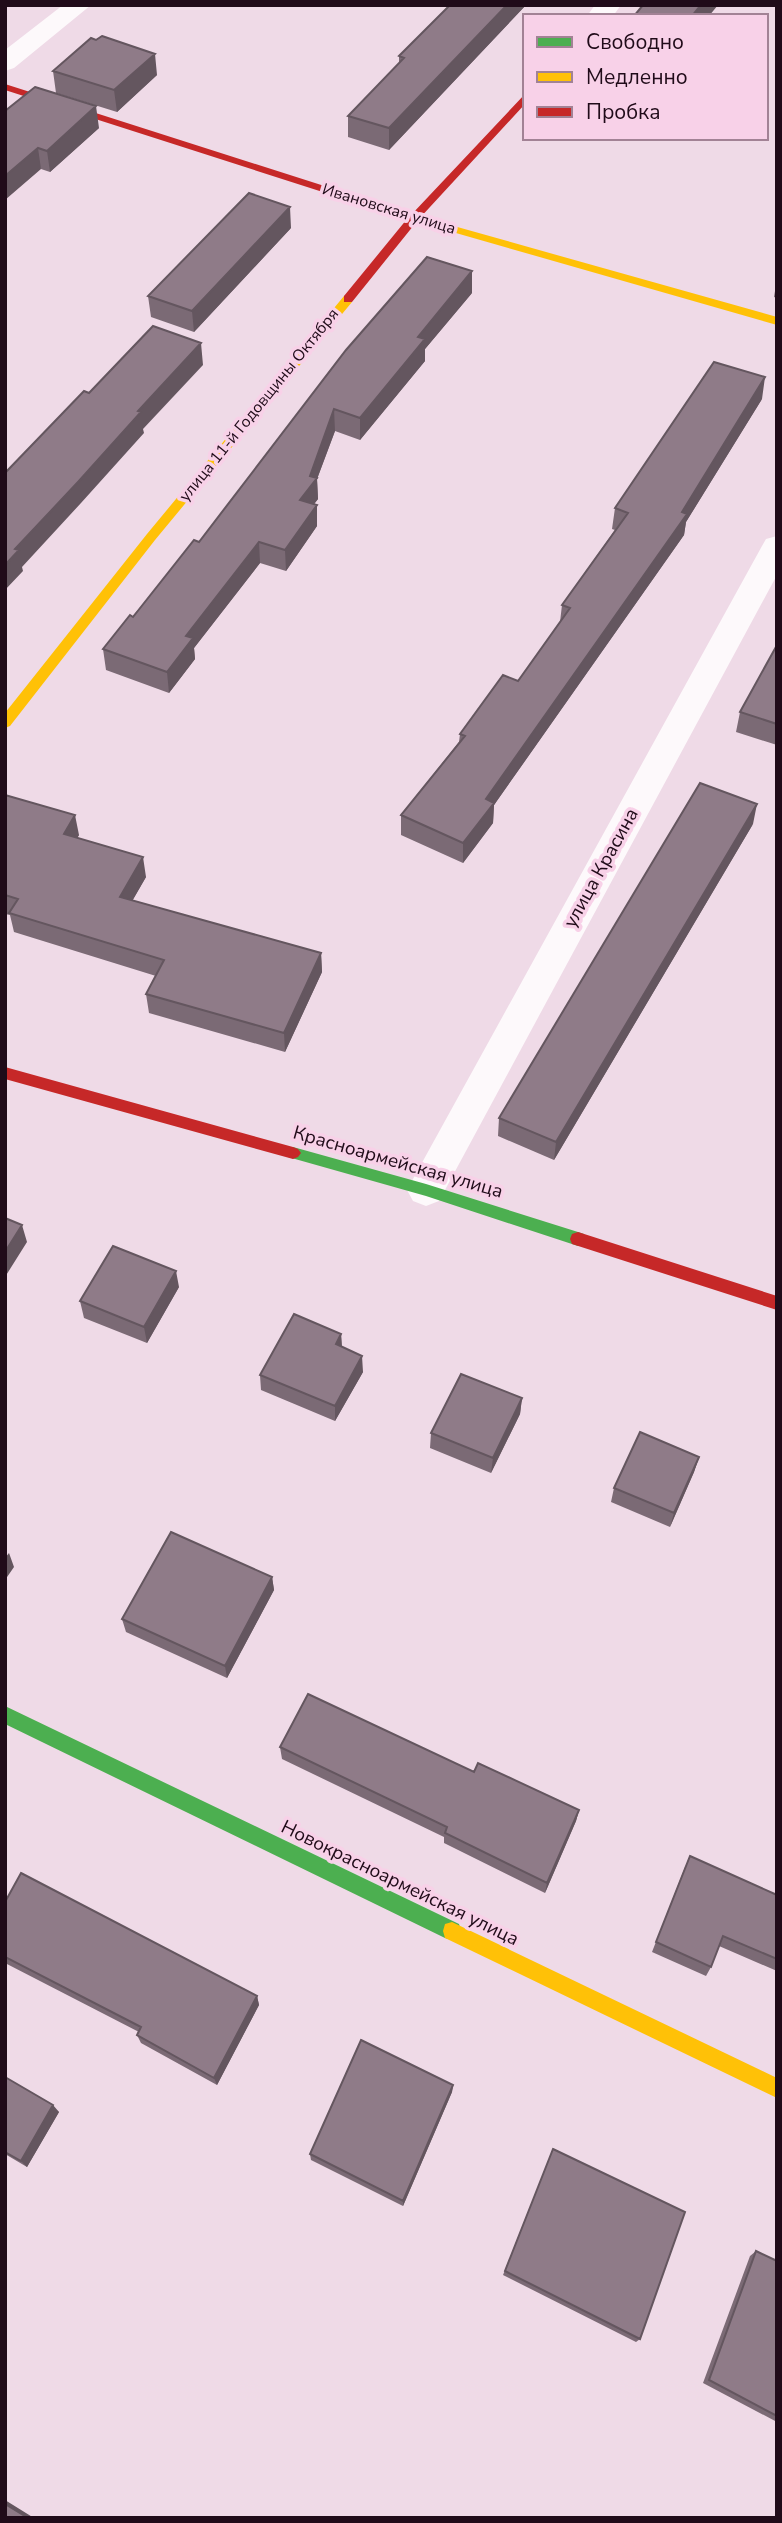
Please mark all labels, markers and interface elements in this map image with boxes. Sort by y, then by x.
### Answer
legend [523,14,768,140]
text: Свободно [586,28,684,56]
text: Медленно [586,63,688,91]
text: Пробка [586,98,660,126]
street label: Ивановская улица [320,178,458,240]
street label: улица 11-й Годовщины Октября [174,304,344,506]
street label: улица Красина [557,804,645,932]
street label: Красноармейская улица [290,1120,506,1204]
street label: Новокрасноармейская улица [277,1814,523,1952]

